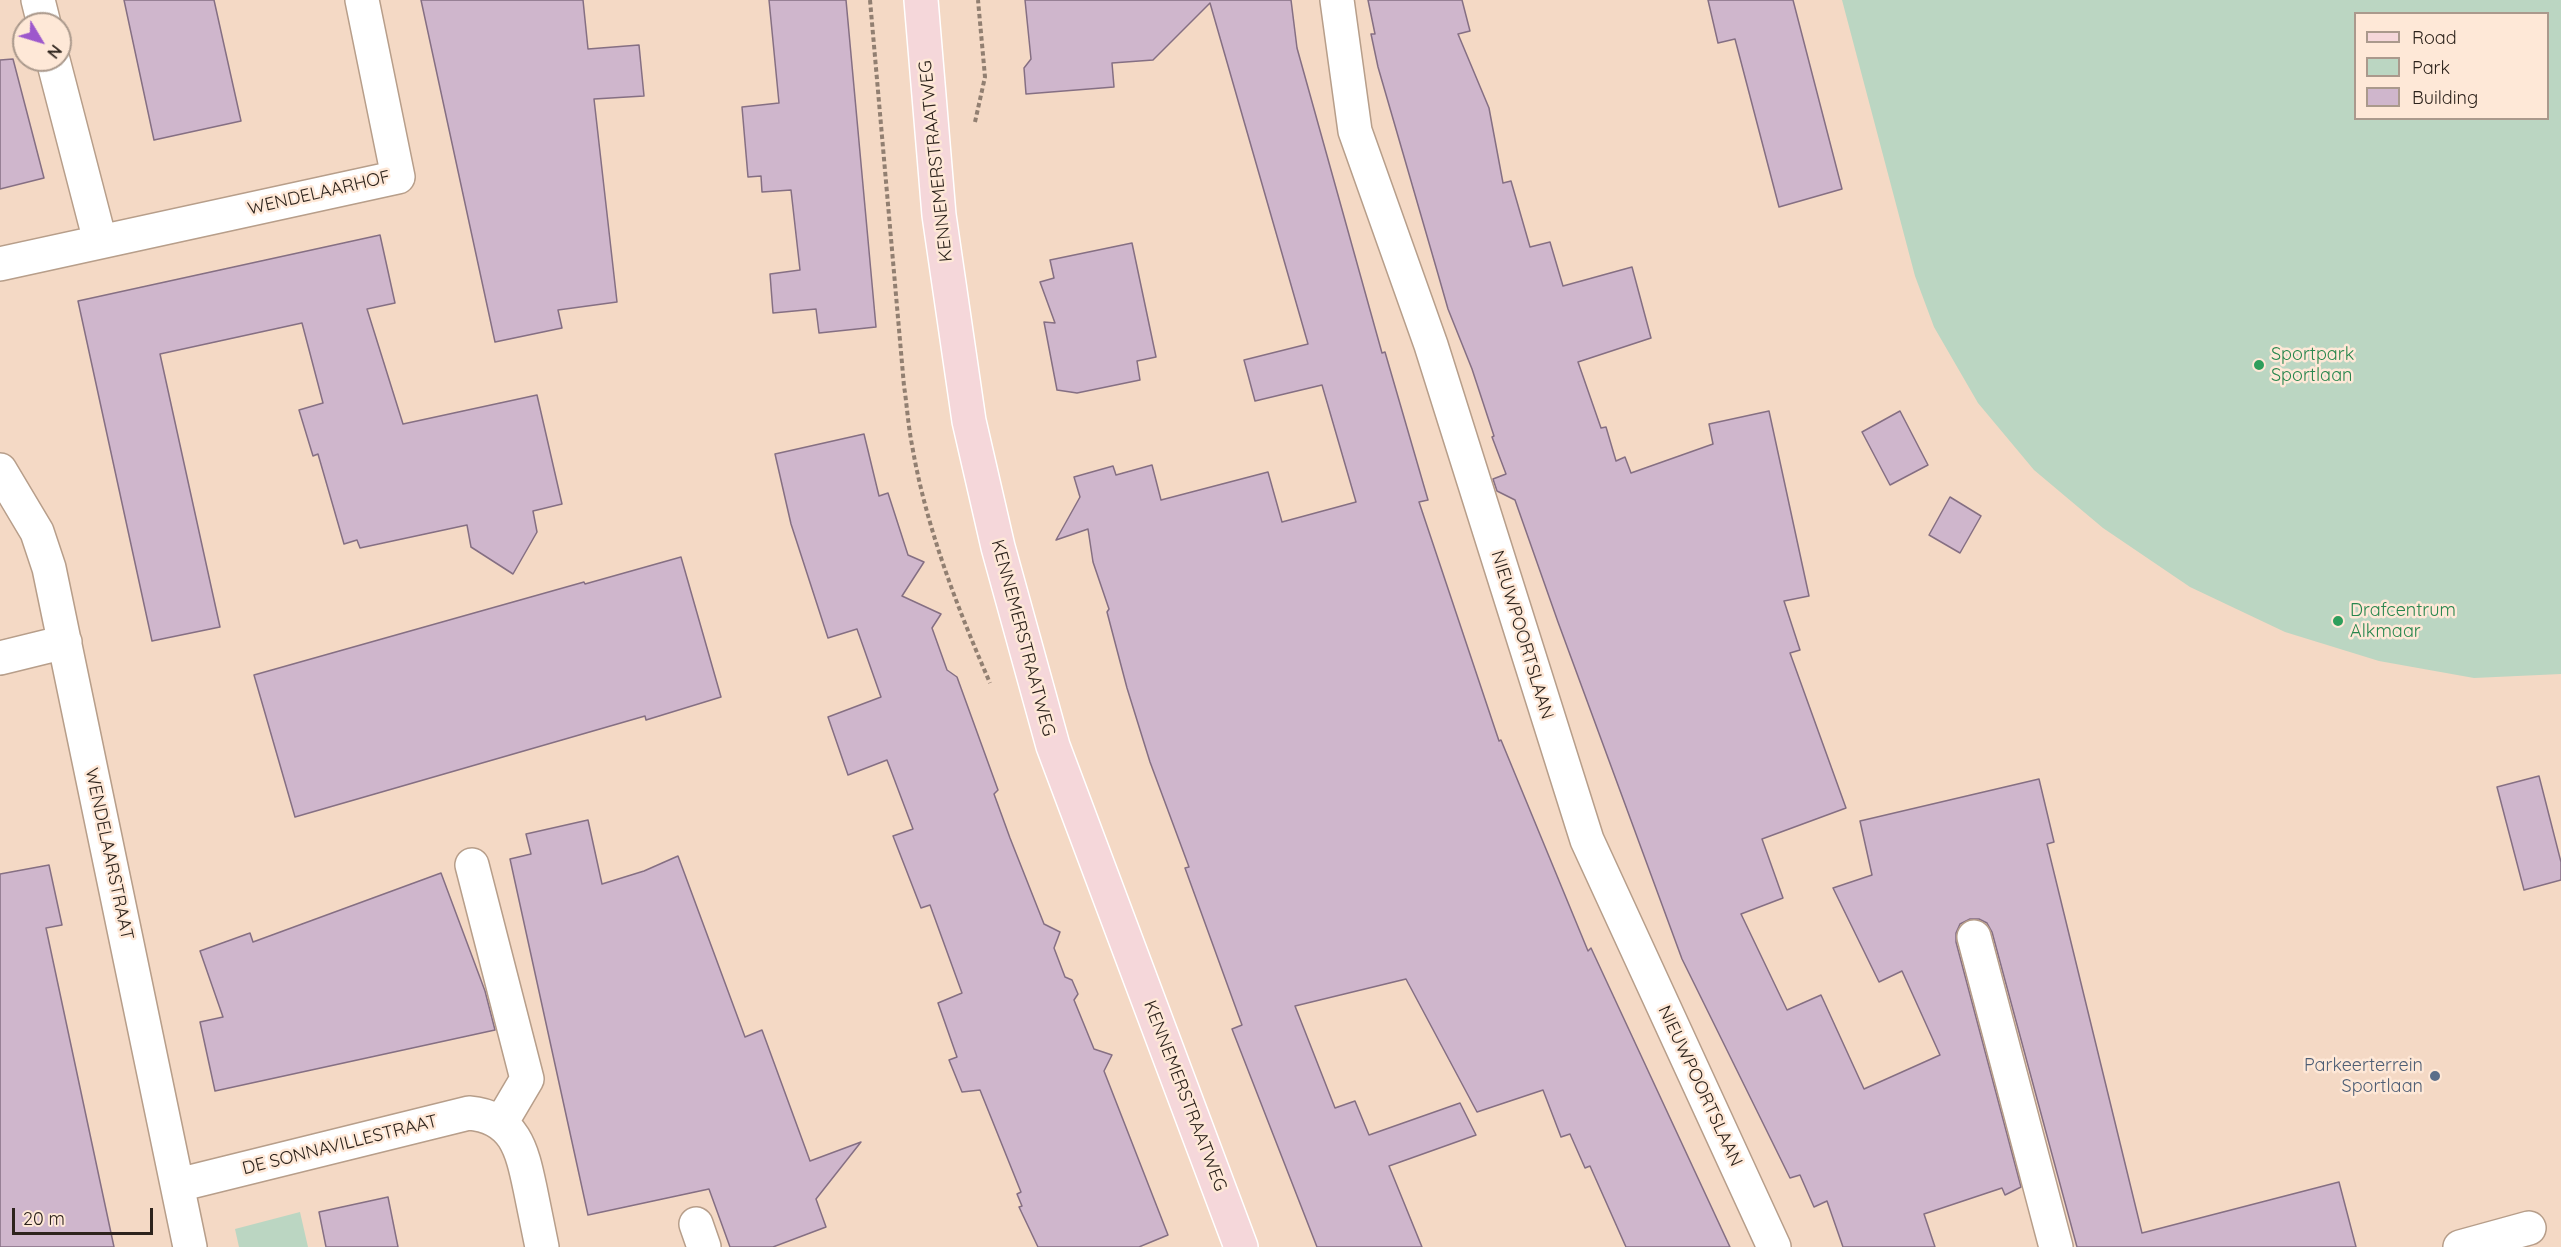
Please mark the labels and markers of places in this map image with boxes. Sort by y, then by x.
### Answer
place label: Sportpark Sportlaan [2271,344,2354,386]
marker: Sportpark Sportlaan [2252,358,2266,372]
place label: Drafcentrum Alkmaar [2350,600,2456,642]
marker: Drafcentrum Alkmaar [2331,614,2345,628]
place label: Parkeerterrein Sportlaan [2304,1055,2423,1098]
marker: Parkeerterrein Sportlaan [2428,1069,2442,1083]

